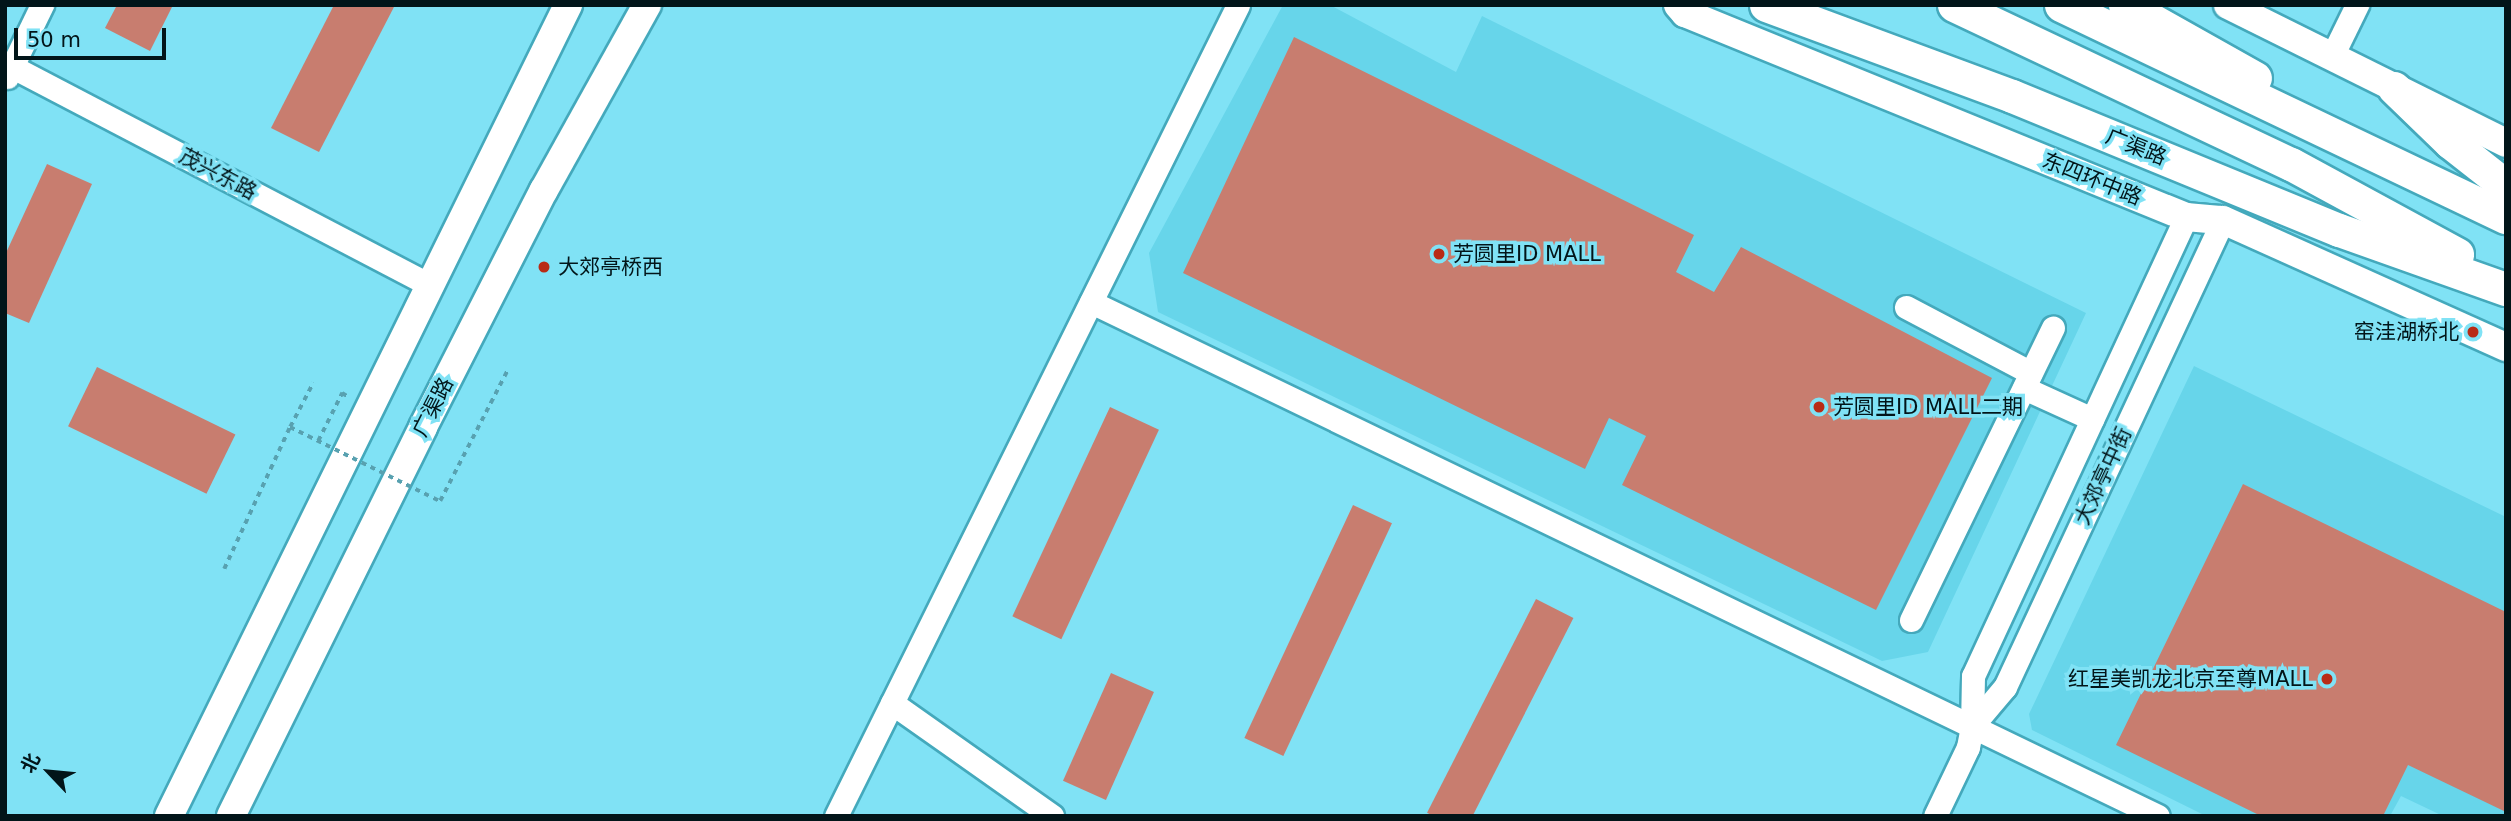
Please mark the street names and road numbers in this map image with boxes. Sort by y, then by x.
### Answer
street label: 广渠路 [2102,124,2170,170]
street label: 茂兴东路 [175,143,261,205]
street label: 东四环中路 [2039,148,2145,210]
street label: 广渠路 [407,373,459,441]
street label: 大郊亭中街 [2069,423,2137,529]

